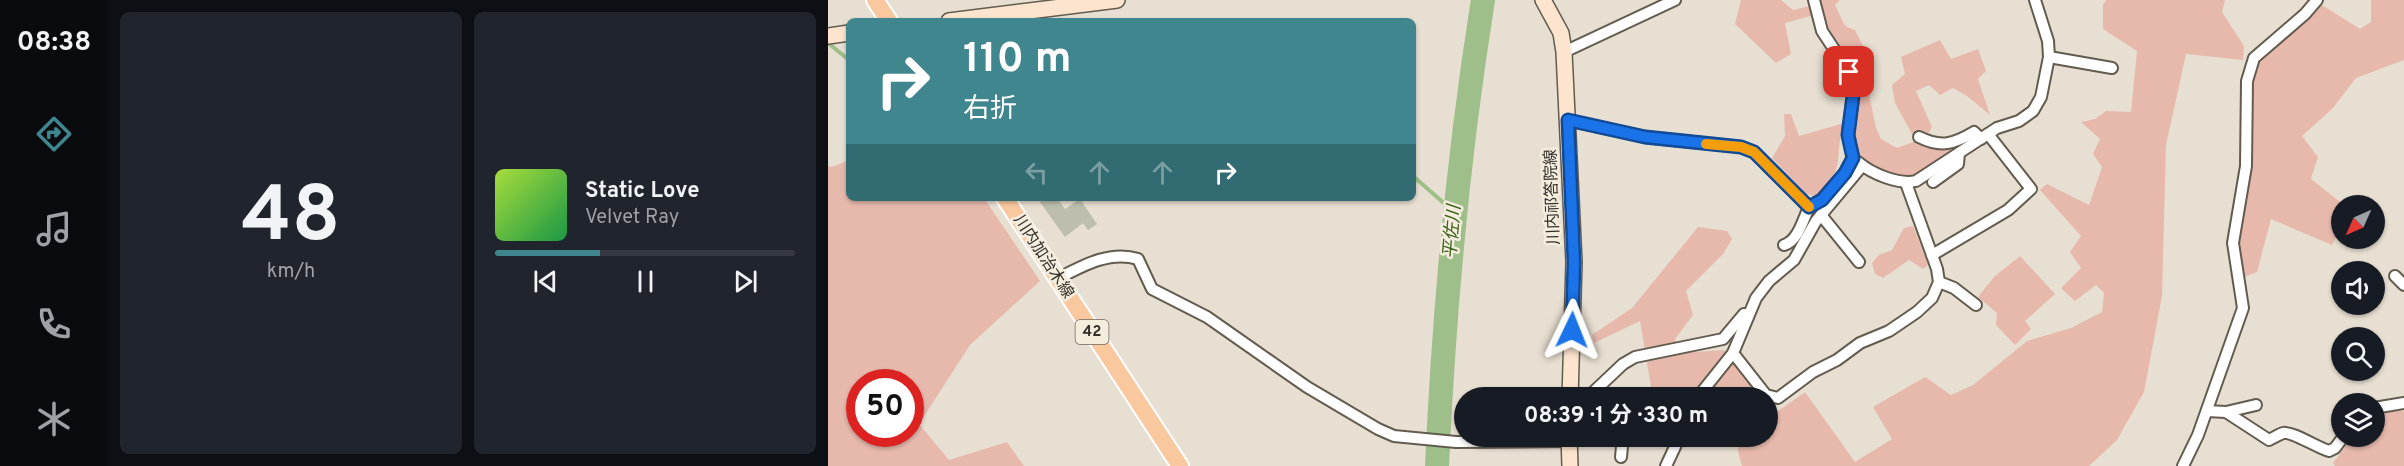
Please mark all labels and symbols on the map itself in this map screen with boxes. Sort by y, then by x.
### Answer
pin [1823,46,1874,97]
street label: 川内祁答院線 [1541,149,1565,245]
north arrow [2331,195,2385,249]
water label: 平佐川 [1439,202,1467,260]
street label: 川内加治木線 [1008,211,1078,303]
position arrow [1540,298,1604,362]
road number: 42 [1076,320,1108,344]
speed limit sign: 50 [846,369,924,447]

